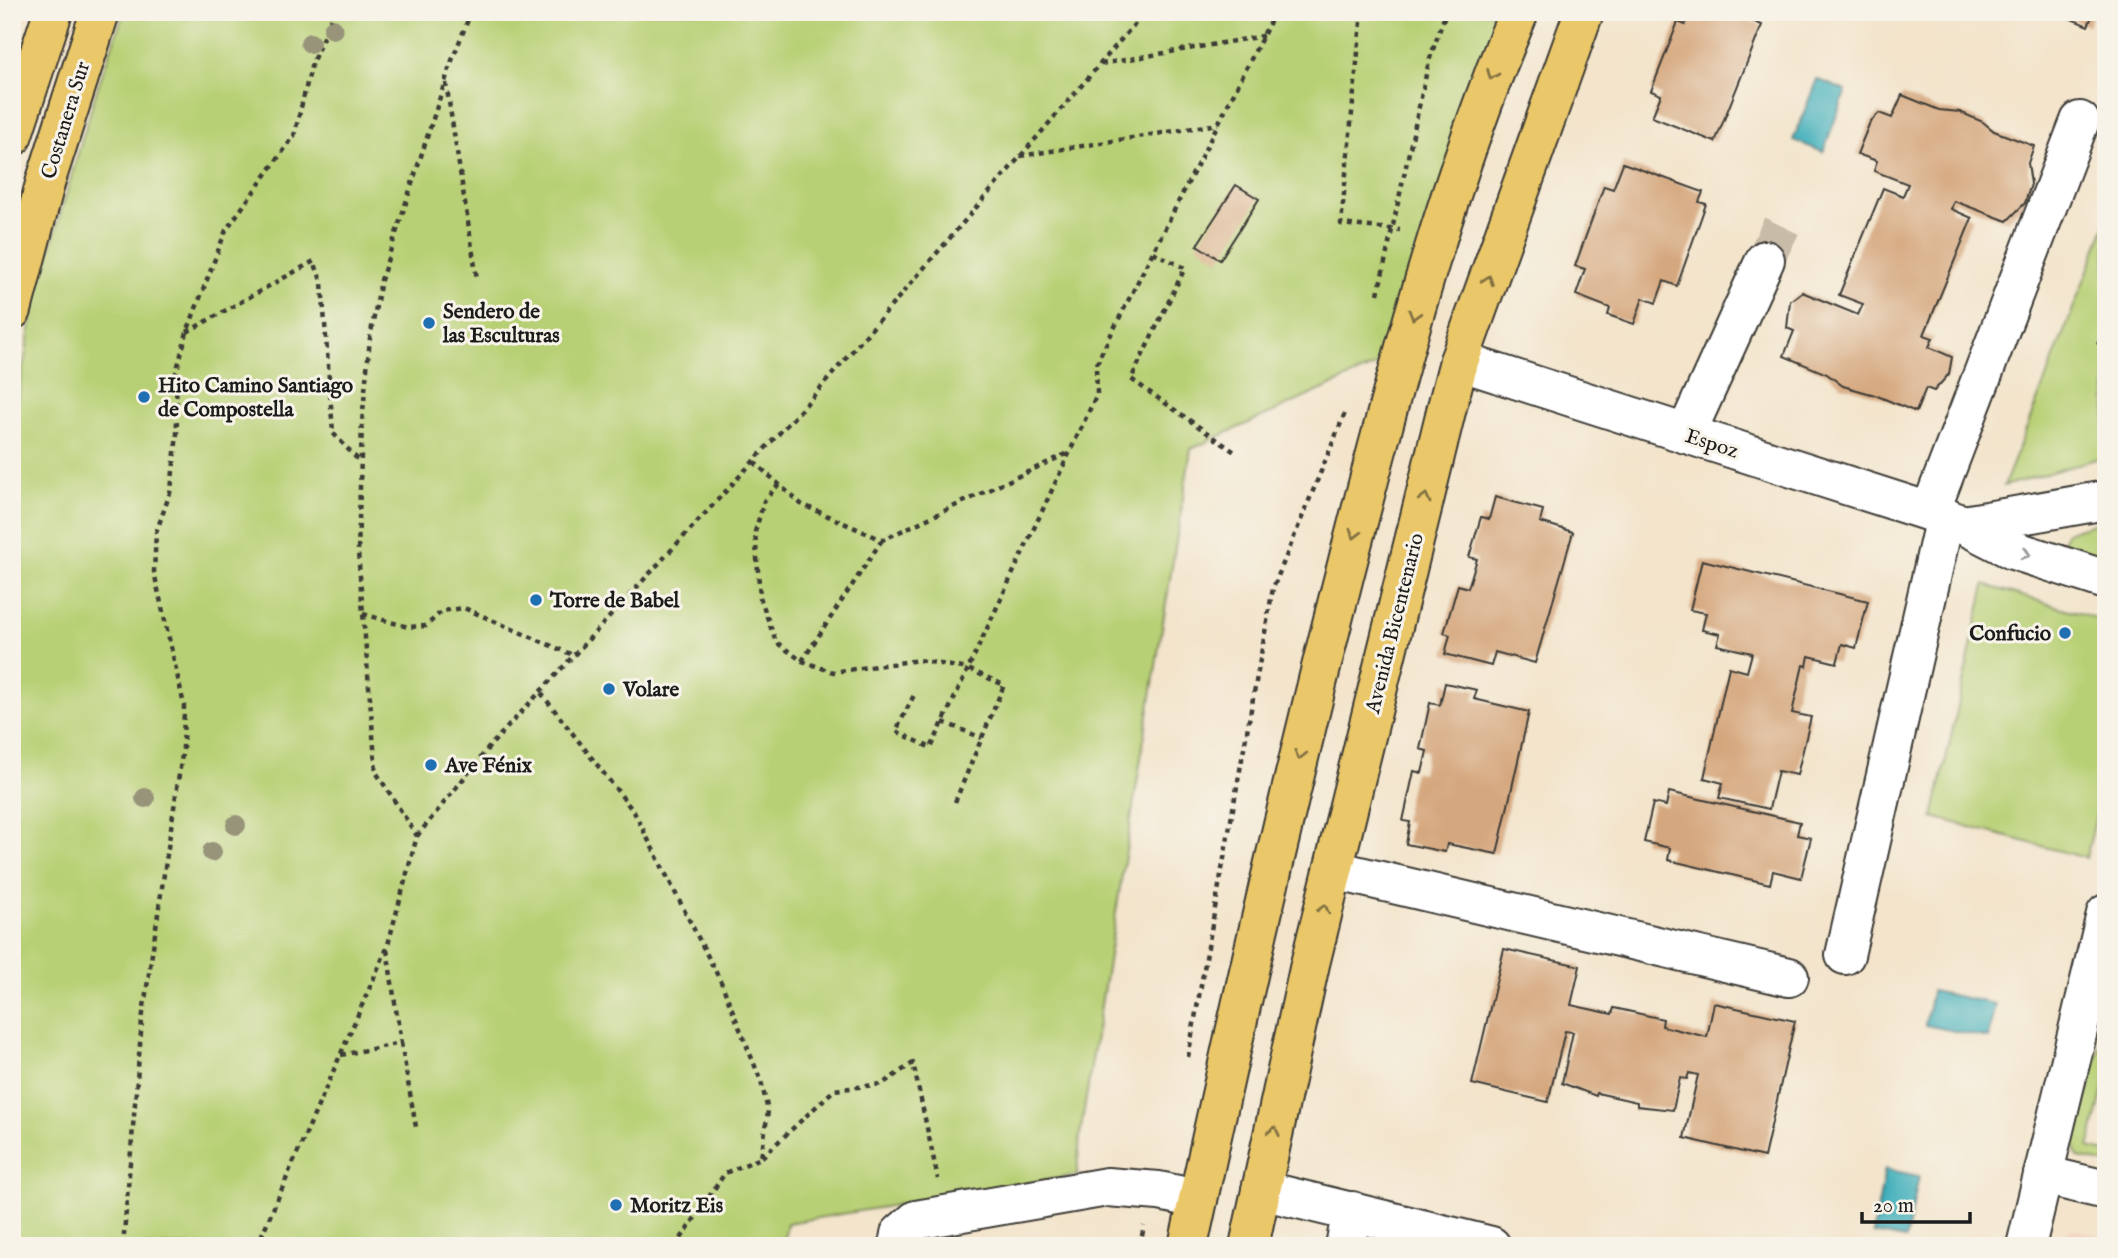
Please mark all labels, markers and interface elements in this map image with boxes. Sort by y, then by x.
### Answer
street label: Costanera Sur [36,58,97,183]
one-way arrow [1487,69,1501,81]
one-way arrow [1480,274,1494,286]
place label: Sendero de las Esculturas [442,299,560,350]
one-way arrow [1407,308,1422,320]
marker: Sendero de las Esculturas [421,315,437,331]
place label: Hito Camino Santiago de Compostella [158,373,354,424]
marker: Hito Camino Santiago de Compostella [136,389,152,405]
street label: Espoz [1682,423,1742,466]
one-way arrow [1417,492,1431,504]
one-way arrow [1349,528,1363,540]
street label: Avenida Bicentenario [1360,530,1431,717]
one-way arrow [2019,546,2032,560]
place label: Torre de Babel [549,588,681,615]
marker: Torre de Babel [528,592,544,608]
place label: Confucio [1969,621,2052,648]
marker: Confucio [2057,625,2073,641]
place label: Volare [622,677,679,704]
marker: Volare [601,681,617,697]
one-way arrow [1294,749,1309,761]
place label: Ave Fénix [444,753,533,780]
marker: Ave Fénix [423,757,439,773]
one-way arrow [1316,903,1330,915]
one-way arrow [1266,1125,1280,1137]
scale bar [1862,1181,1971,1225]
place label: Moritz Eis [630,1193,723,1220]
text: 20 m [1873,1193,1914,1220]
marker: Moritz Eis [608,1197,624,1213]

